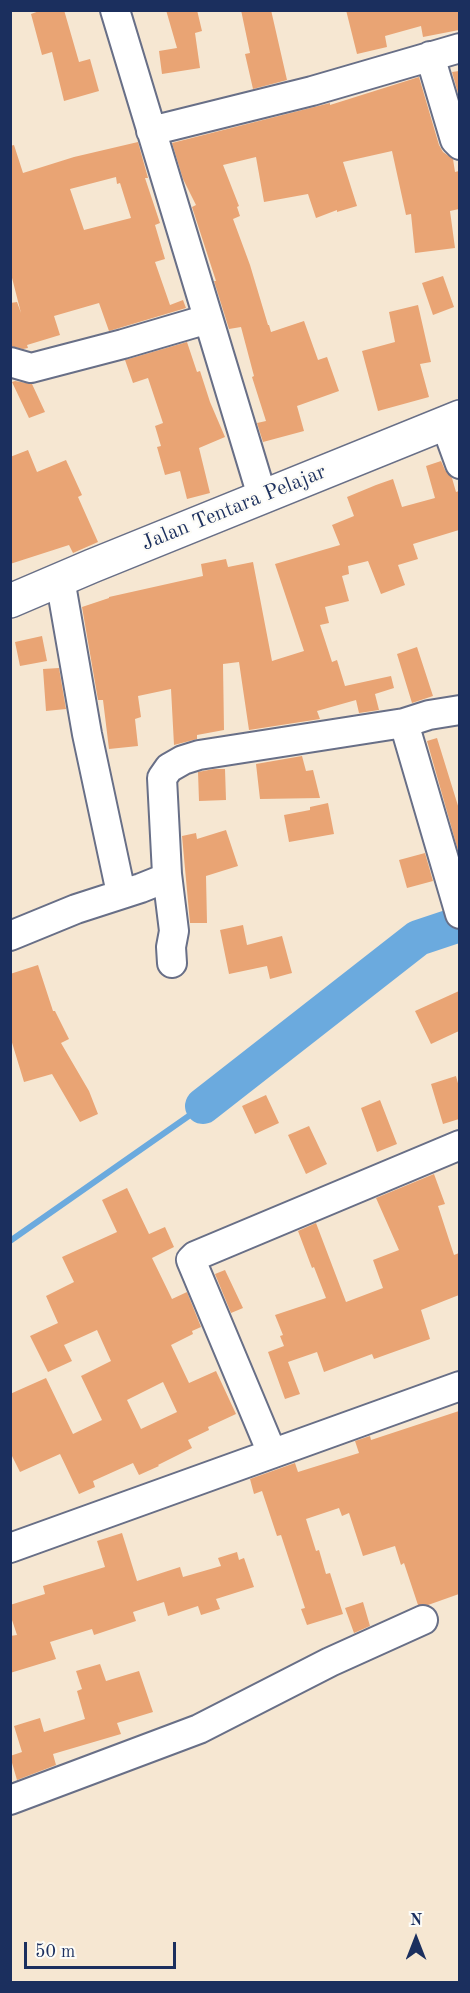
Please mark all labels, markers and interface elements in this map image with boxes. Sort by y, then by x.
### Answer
street label: Jalan Tentara Pelajar [138,459,330,557]
north arrow [386,1909,446,1969]
text: N [410,1913,422,1929]
scale bar [27,1930,178,1968]
text: 50 m [35,1943,75,1961]

